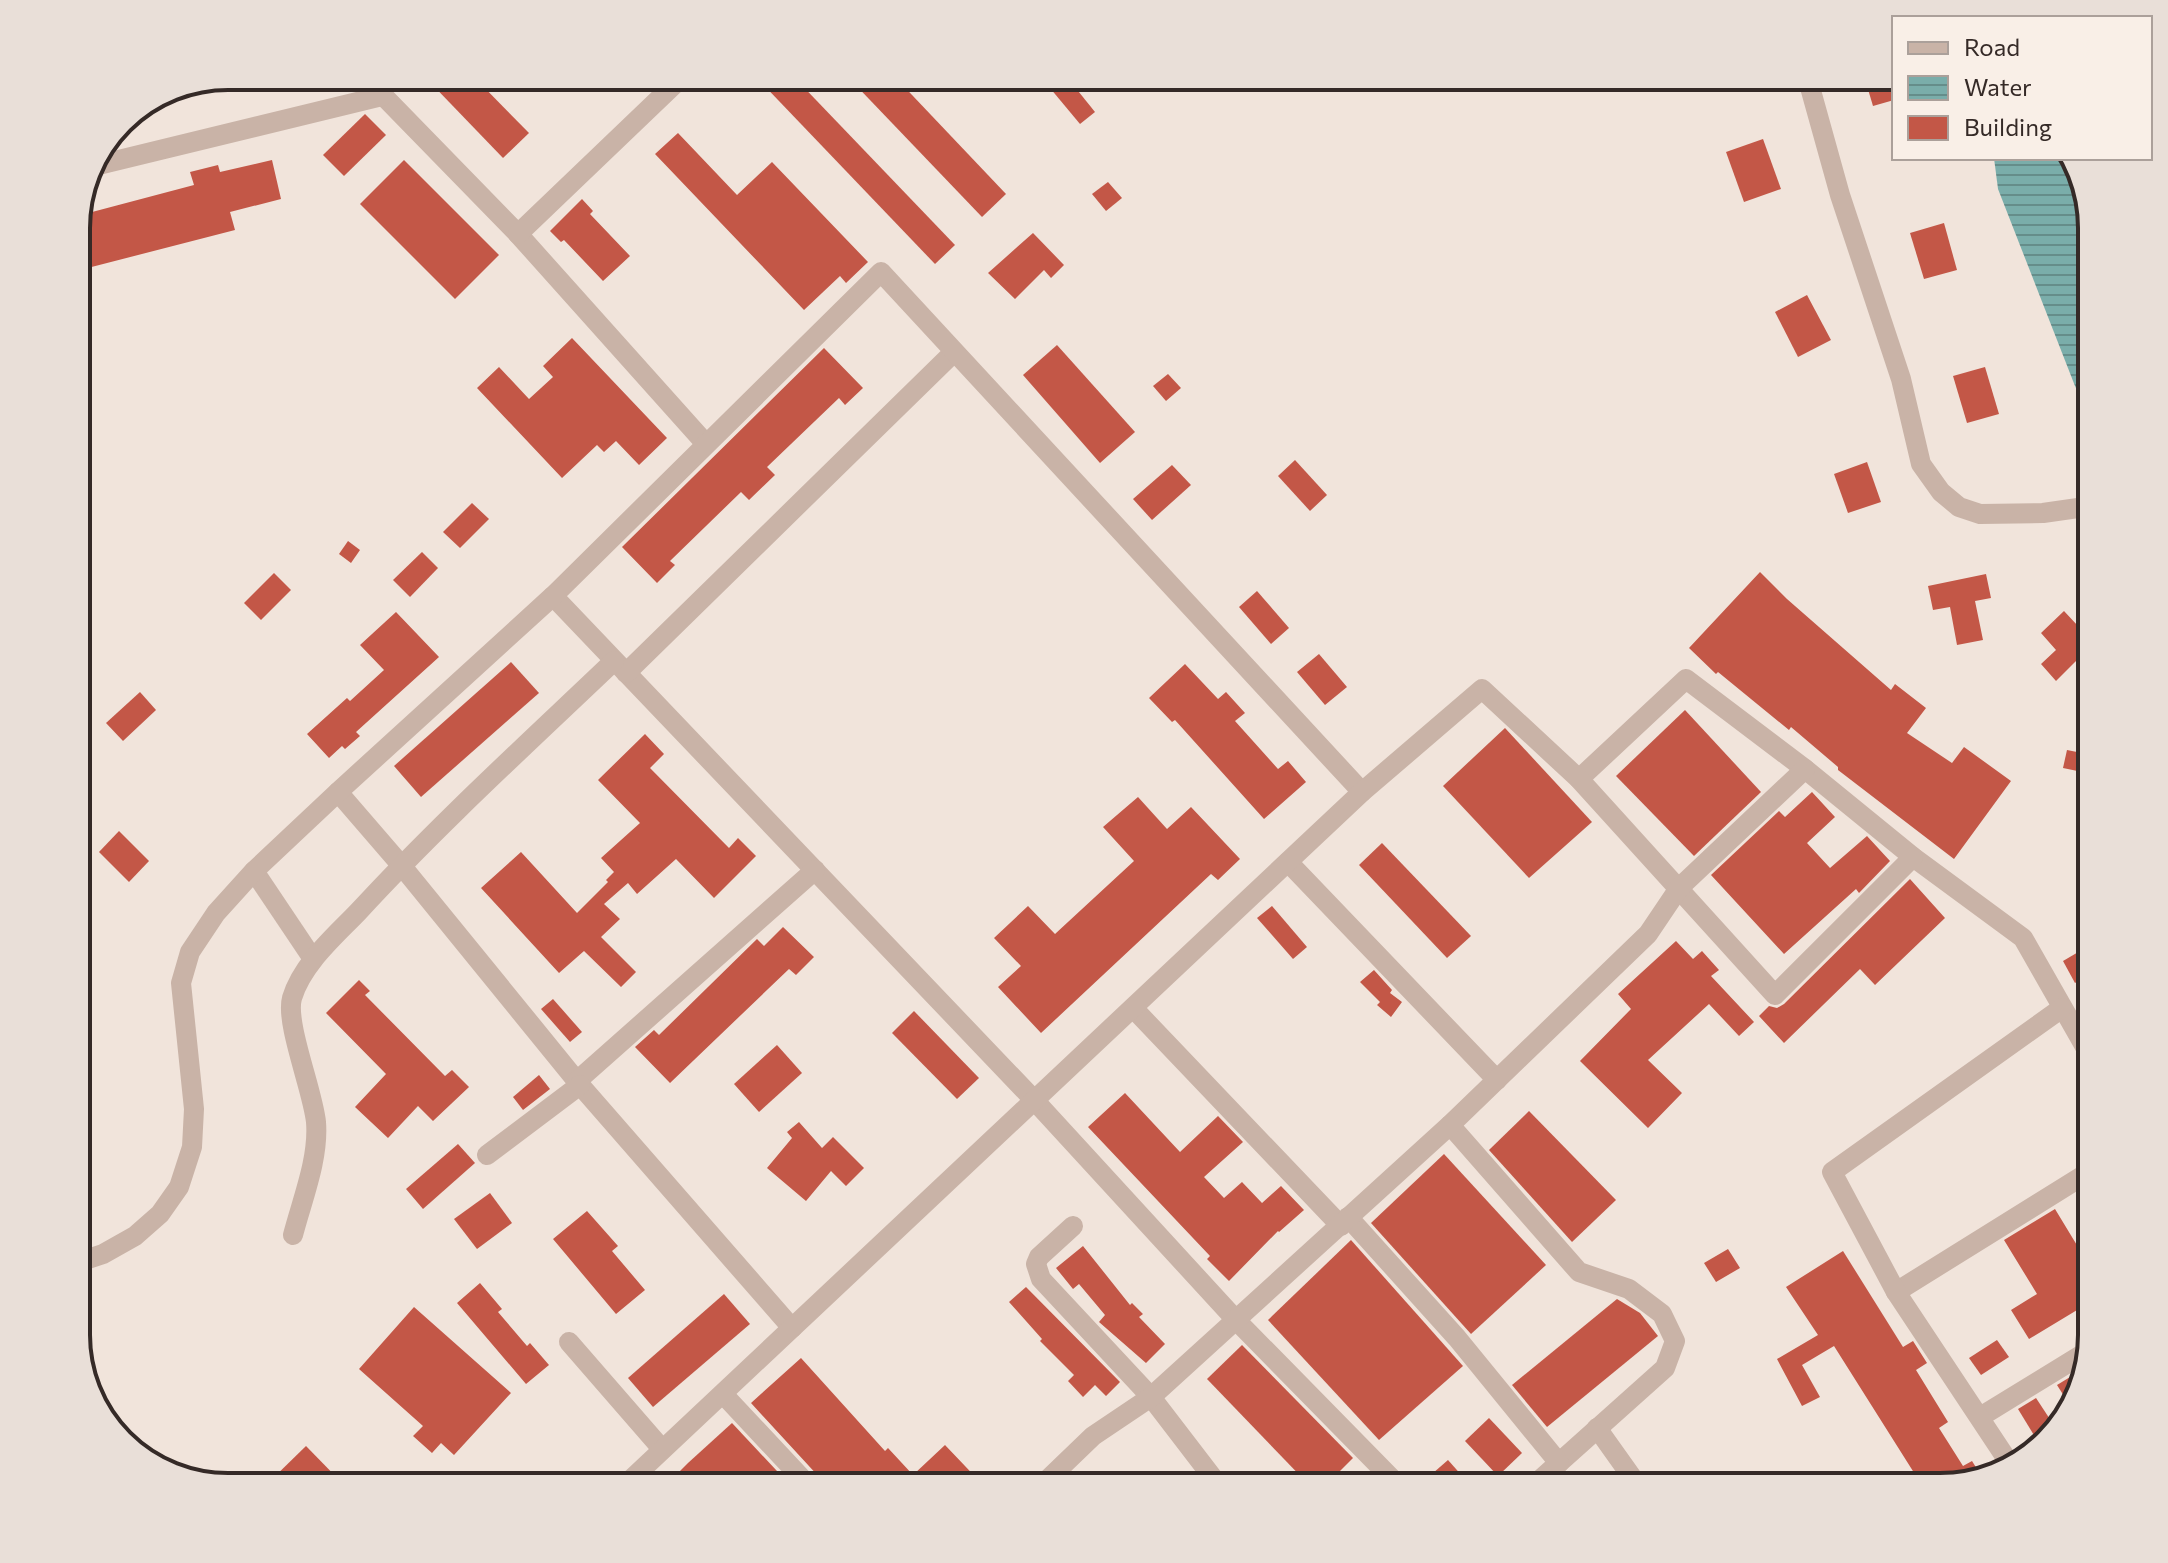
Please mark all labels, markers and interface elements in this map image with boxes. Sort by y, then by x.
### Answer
legend [1892,16,2152,160]
text: Road [1964,32,2020,61]
text: Water [1964,72,2032,101]
text: Building [1964,112,2052,141]

